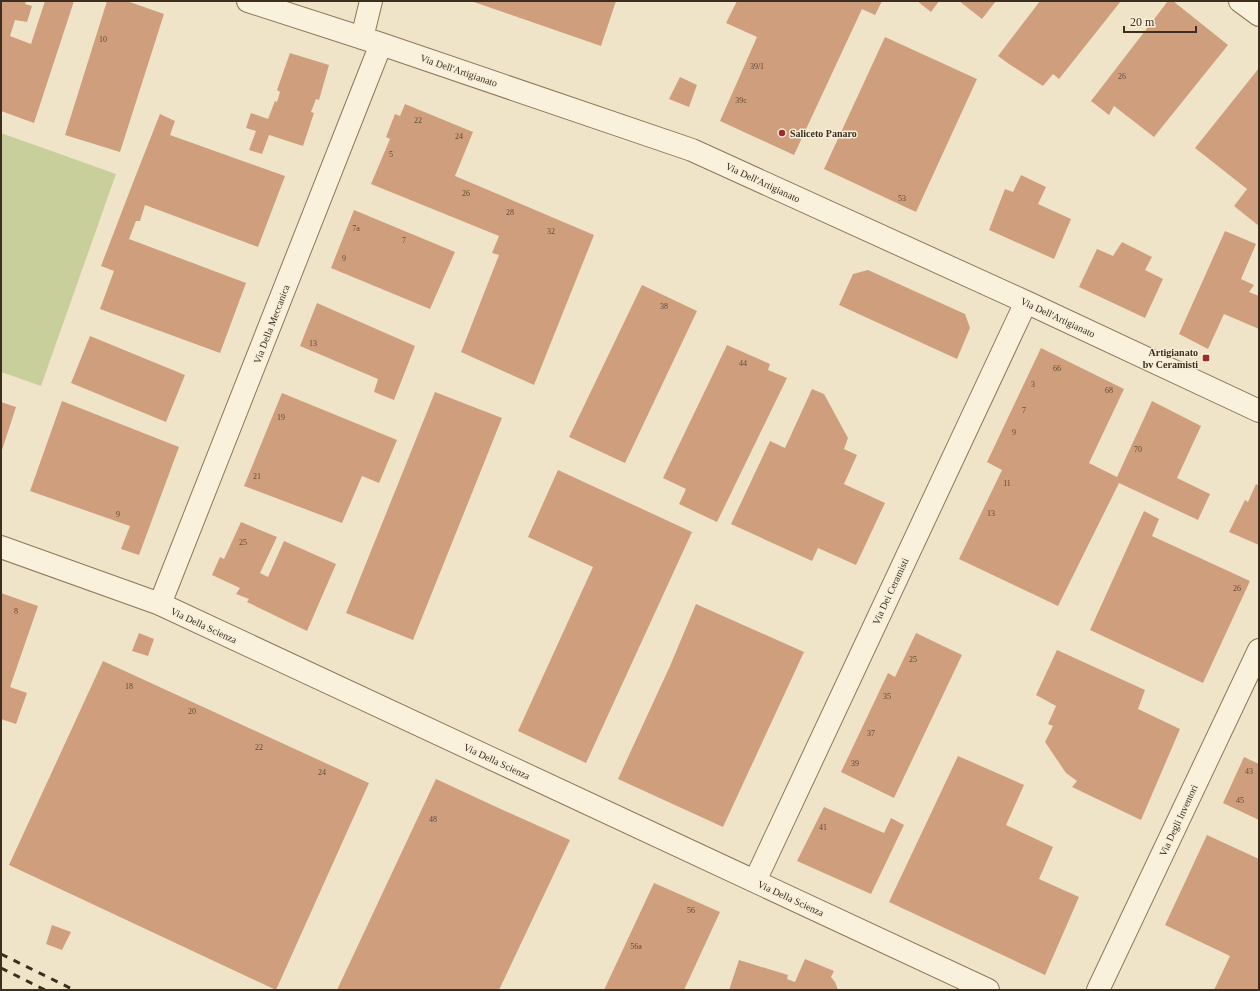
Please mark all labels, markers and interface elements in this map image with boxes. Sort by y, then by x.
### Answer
scale bar [1124,8,1196,34]
text: 20 m [1130,15,1155,29]
house number: 10 [99,35,107,44]
street label: Via Dell'Artigianato [419,52,499,89]
house number: 39/1 [750,62,764,71]
house number: 26 [1118,72,1126,81]
house number: 39c [735,96,747,105]
house number: 22 [414,116,422,125]
marker: Saliceto Panaro [777,128,787,138]
place label: Saliceto Panaro [790,128,857,139]
house number: 24 [455,132,463,141]
house number: 5 [389,150,393,159]
street label: Via Dell'Artigianato [724,160,802,205]
house number: 26 [462,189,470,198]
house number: 53 [898,194,906,203]
house number: 28 [506,208,514,217]
house number: 7a [352,224,360,233]
house number: 32 [547,227,555,236]
house number: 7 [402,236,406,245]
house number: 9 [342,254,346,263]
street label: Via Della Meccanica [251,283,292,365]
street label: Via Dell'Artigianato [1019,295,1097,340]
house number: 38 [660,302,668,311]
house number: 13 [309,339,317,348]
place label: Artigianato bv Ceramisti [1143,347,1198,370]
marker: Artigianato bv Ceramisti [1201,353,1211,363]
house number: 44 [739,359,747,368]
house number: 66 [1053,364,1061,373]
house number: 3 [1031,380,1035,389]
house number: 68 [1105,386,1113,395]
house number: 7 [1022,406,1026,415]
house number: 19 [277,413,285,422]
house number: 9 [1012,428,1016,437]
house number: 70 [1134,445,1142,454]
house number: 21 [253,472,261,481]
house number: 11 [1003,479,1011,488]
house number: 13 [987,509,995,518]
house number: 9 [116,510,120,519]
house number: 25 [239,538,247,547]
street label: Via Dei Ceramisti [870,556,911,626]
house number: 26 [1233,584,1241,593]
street label: Via Della Scienza [169,605,239,646]
house number: 8 [14,607,18,616]
house number: 25 [909,655,917,664]
house number: 18 [125,682,133,691]
house number: 35 [883,692,891,701]
house number: 20 [188,707,196,716]
house number: 37 [867,729,875,738]
street label: Via Della Scienza [462,741,532,782]
house number: 22 [255,743,263,752]
house number: 39 [851,759,859,768]
house number: 43 [1245,767,1253,776]
house number: 24 [318,768,326,777]
street label: Via Degli Inventori [1157,782,1200,858]
house number: 45 [1236,796,1244,805]
house number: 48 [429,815,437,824]
house number: 41 [819,823,827,832]
street label: Via Della Scienza [756,878,826,919]
house number: 56 [687,906,695,915]
house number: 56a [630,942,642,951]

